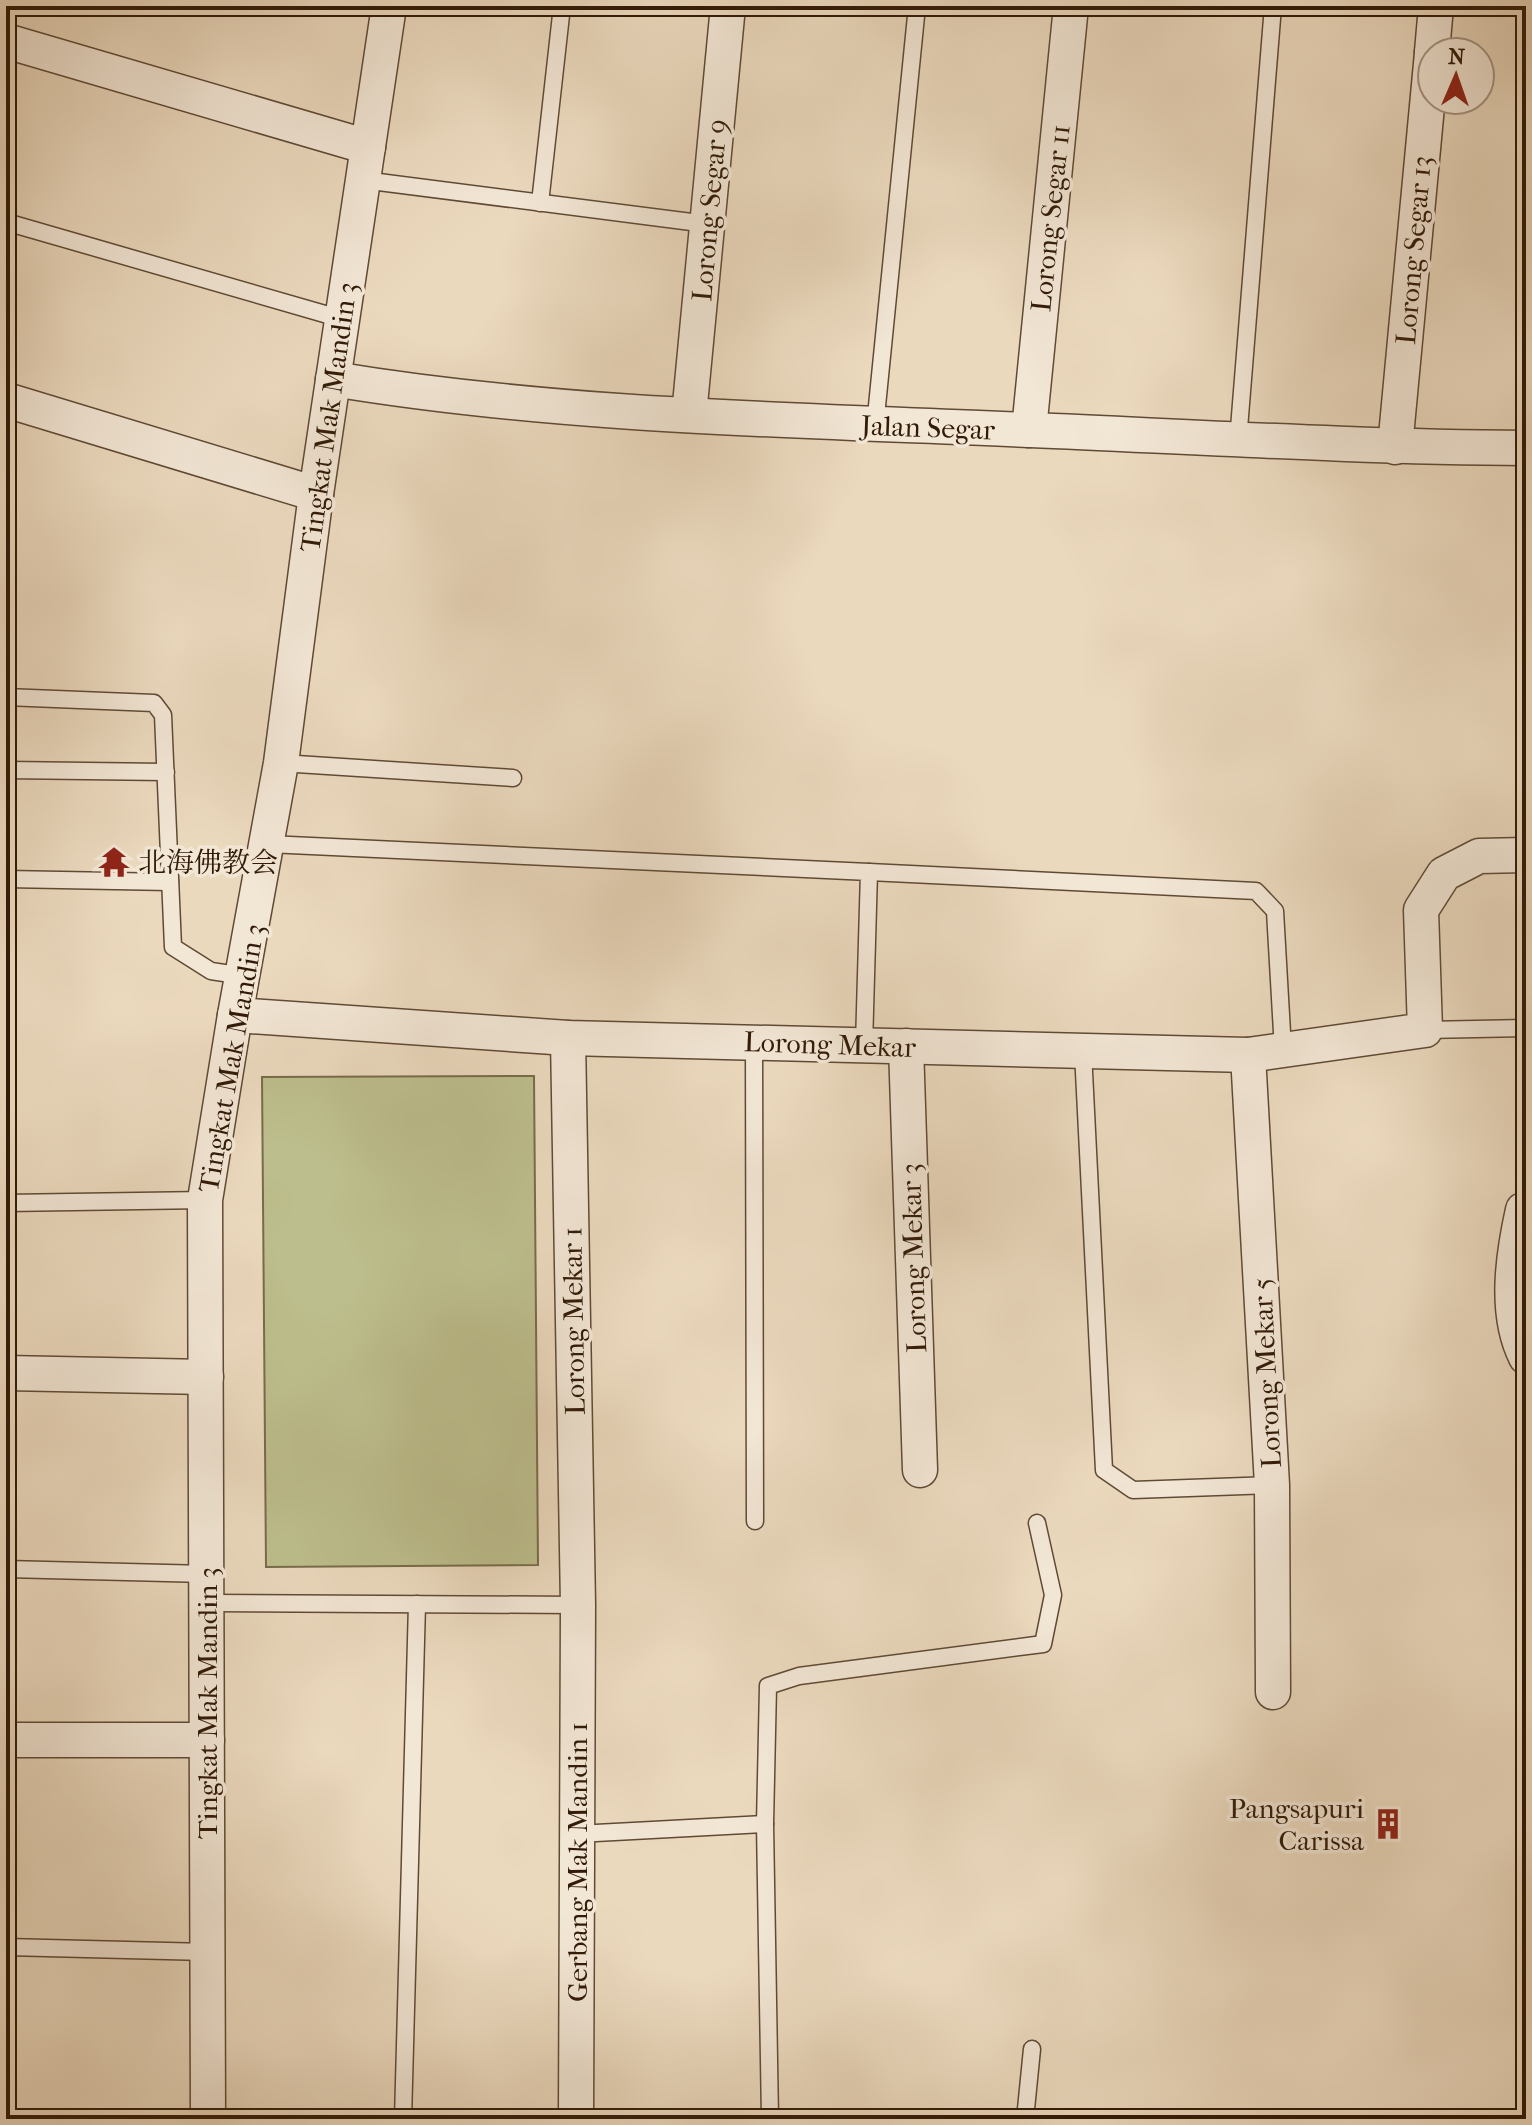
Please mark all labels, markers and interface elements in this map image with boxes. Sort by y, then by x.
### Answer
north arrow [1416,36,1496,116]
text: N [1448,44,1466,70]
street label: Lorong Segar 9 [685,118,734,303]
street label: Lorong Segar 11 [1024,123,1077,313]
street label: Lorong Segar 13 [1389,154,1438,346]
street label: Tingkat Mak Mandin 3 [293,280,364,554]
street label: Jalan Segar [858,409,996,446]
temple icon: 北海佛教会 [97,845,131,879]
place label: 北海佛教会 [138,846,278,879]
street label: Tingkat Mak Mandin 3 [192,921,271,1195]
street label: Lorong Mekar [743,1025,917,1064]
street label: Lorong Mekar 3 [894,1163,933,1353]
street label: Lorong Mekar 1 [555,1227,592,1415]
street label: Lorong Mekar 5 [1245,1277,1288,1469]
street label: Tingkat Mak Mandin 3 [191,1567,224,1839]
street label: Gerbang Mak Mandin 1 [561,1722,594,2002]
place label: Pangsapuri Carissa [1229,1792,1365,1857]
building icon: Pangsapuri Carissa [1371,1807,1405,1841]

